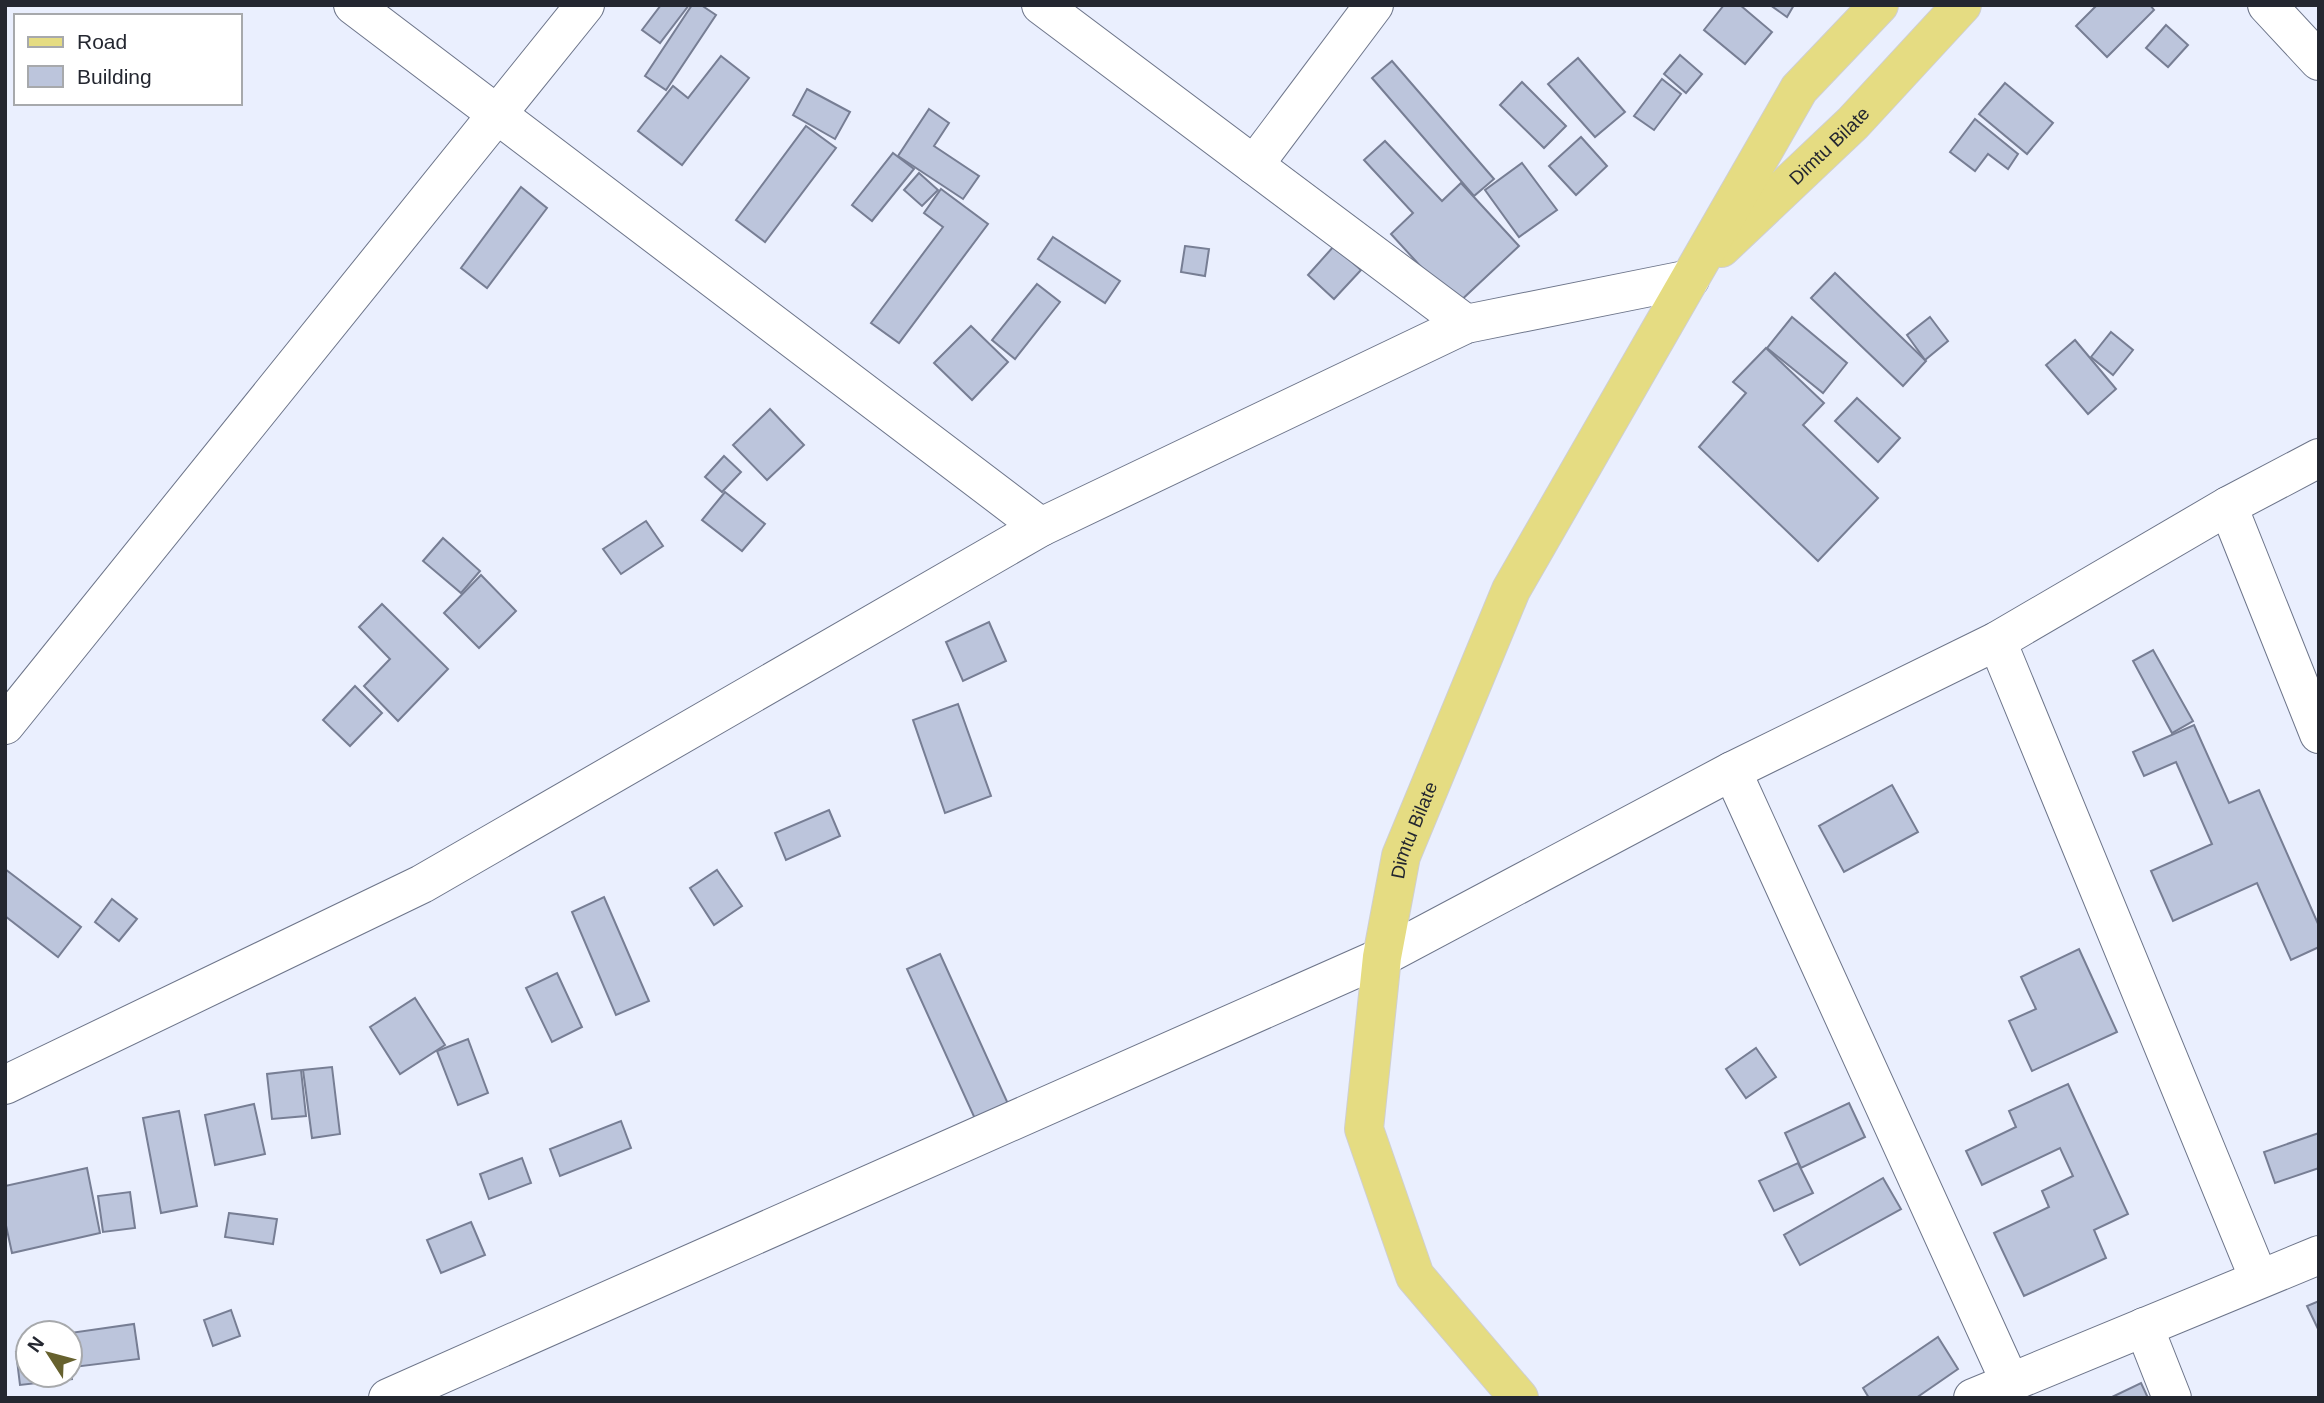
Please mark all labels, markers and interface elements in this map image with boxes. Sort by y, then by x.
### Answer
legend [14,14,242,105]
text: Road [77,30,127,53]
text: Building [77,65,152,88]
street label: Dimtu Bilate [1785,103,1874,189]
street label: Dimtu Bilate [1387,779,1442,881]
north arrow [14,1319,84,1389]
text: N [23,1333,48,1356]

